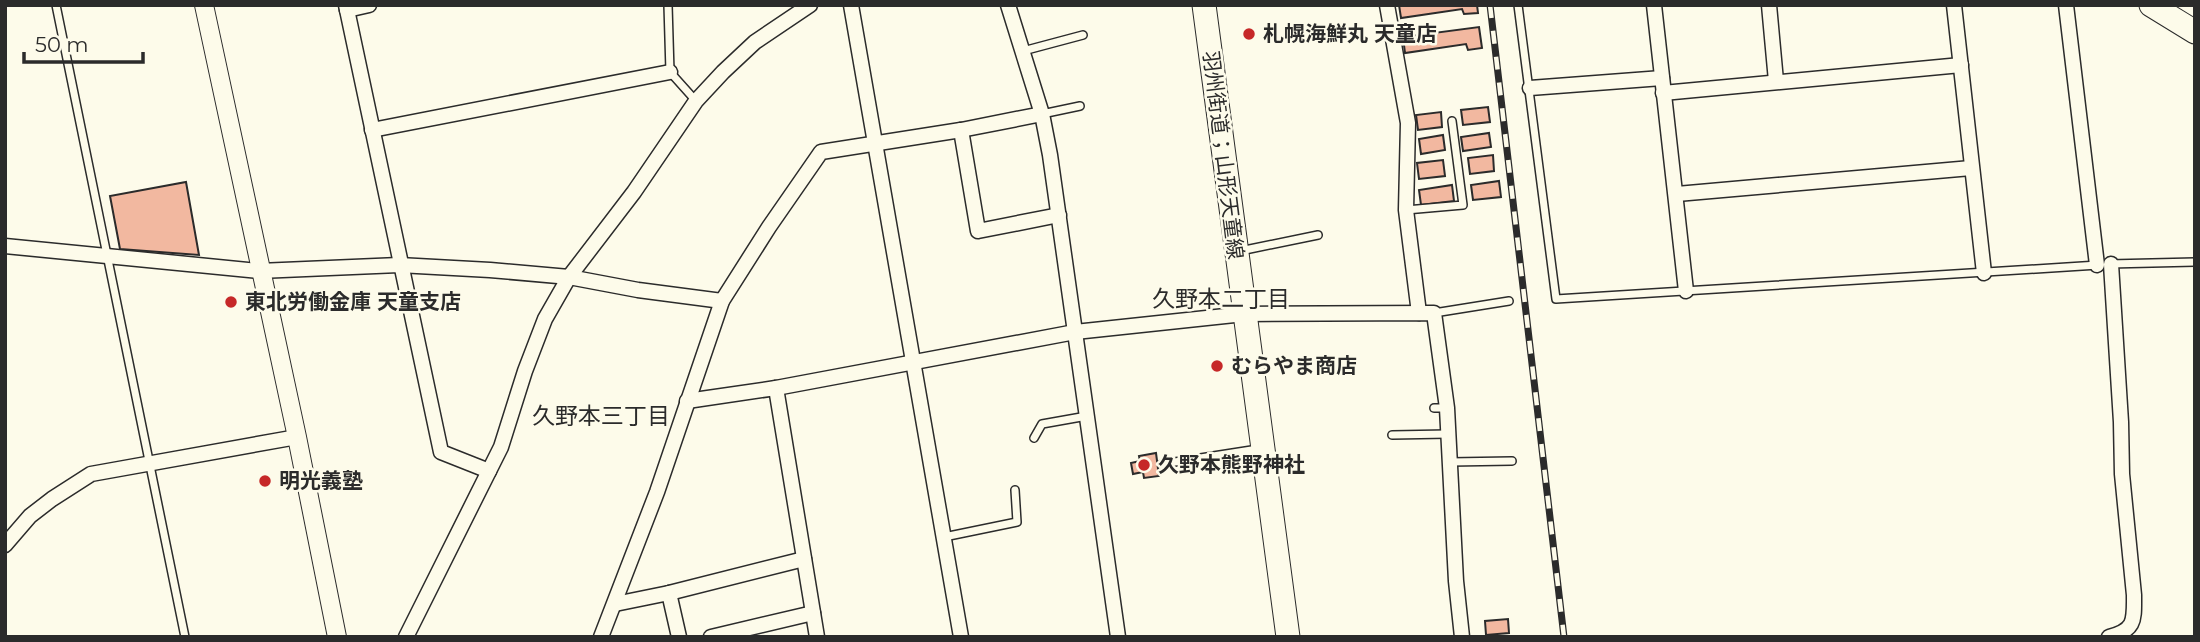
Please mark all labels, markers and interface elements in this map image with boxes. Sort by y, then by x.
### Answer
scale bar [24,21,144,65]
place label: 札幌海鮮丸 天童店 [1263,21,1437,46]
marker: 札幌海鮮丸 天童店 [1241,26,1257,42]
text: 50 m [35,32,89,57]
street label: 羽州街道；山形天童線 [1198,49,1249,261]
district label: 久野本二丁目 [1152,285,1290,313]
place label: 東北労働金庫 天童支店 [245,289,461,314]
marker: 東北労働金庫 天童支店 [223,294,239,310]
place label: むらやま商店 [1231,353,1357,378]
marker: むらやま商店 [1209,358,1225,374]
district label: 久野本三丁目 [532,402,670,430]
place label: 久野本熊野神社 [1158,452,1305,477]
marker: 久野本熊野神社 [1136,457,1152,473]
place label: 明光義塾 [279,468,363,493]
marker: 明光義塾 [257,473,273,489]

